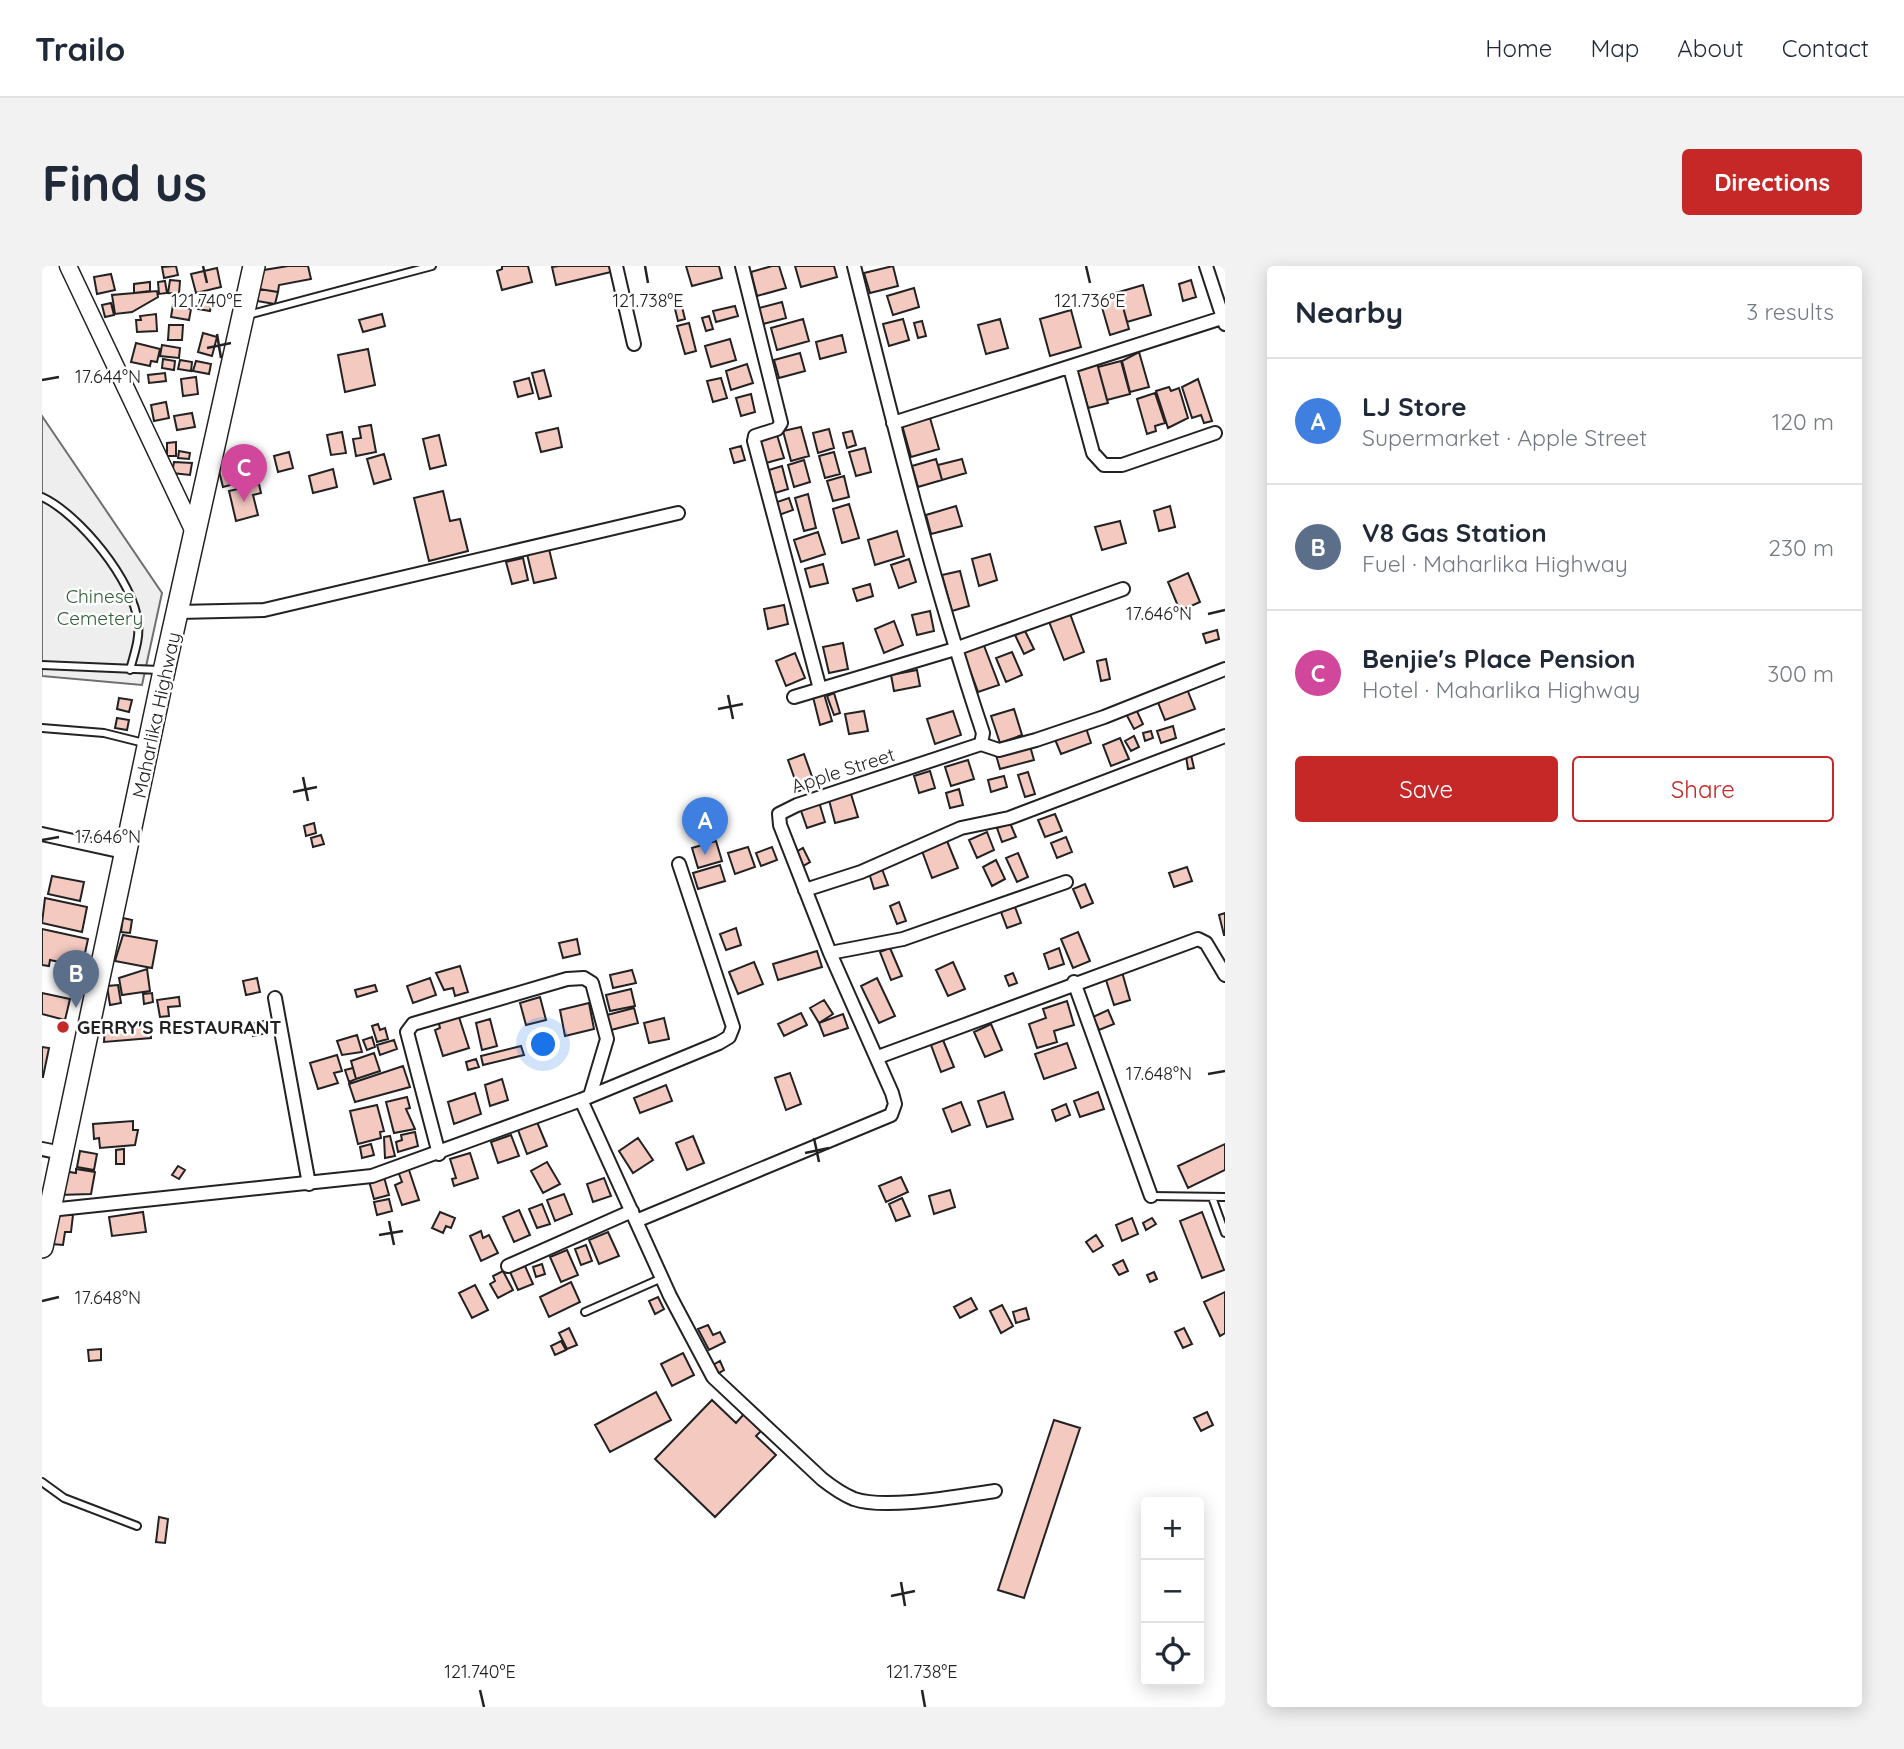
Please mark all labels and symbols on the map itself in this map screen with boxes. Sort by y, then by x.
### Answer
text: 121.740°E [171,289,243,312]
text: 121.738°E [612,289,684,312]
text: 121.736°E [1054,289,1126,312]
text: 17.644°N [75,365,141,388]
pin: C [221,444,267,502]
park label: Chinese Cemetery [57,584,143,630]
text: 17.646°N [1126,602,1192,625]
street label: Maharlika Highway [127,630,185,800]
street label: Apple Street [788,742,898,798]
pin: A [682,797,728,855]
text: 17.646°N [75,825,141,848]
pin: B [53,950,99,1008]
place label: GERRY'S RESTAURANT [77,1015,282,1039]
marker: GERRY'S RESTAURANT [55,1019,71,1035]
your location [526,1027,560,1061]
text: 17.648°N [1126,1062,1192,1085]
text: 17.648°N [75,1286,141,1309]
text: 121.740°E [444,1660,516,1683]
text: 121.738°E [886,1660,958,1683]

